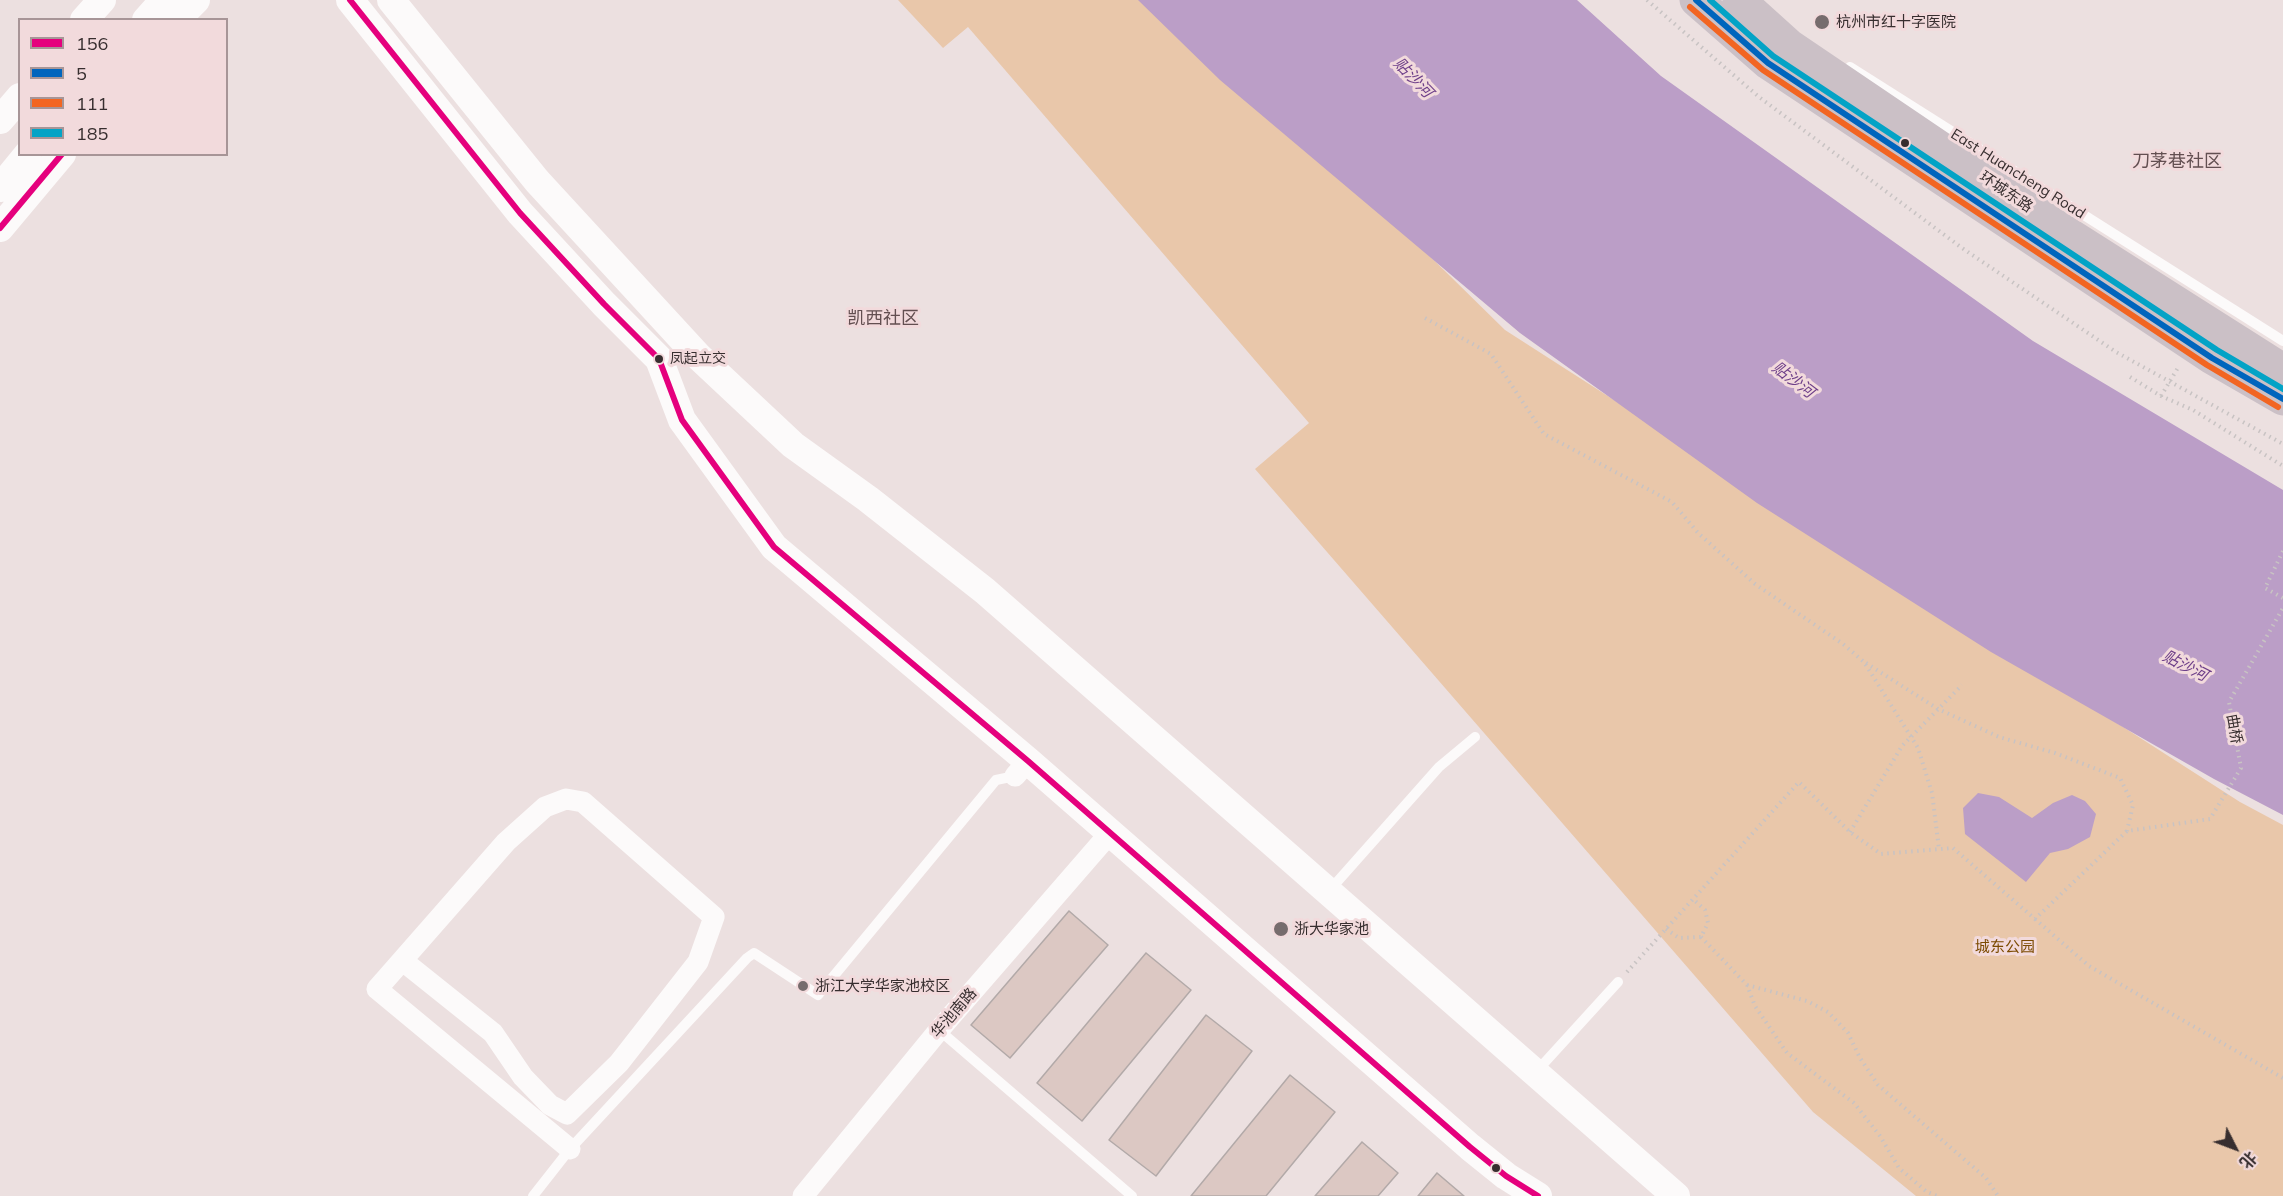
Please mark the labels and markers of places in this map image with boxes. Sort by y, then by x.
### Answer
marker: 杭州市红十字医院 [1813,13,1831,31]
place label: 杭州市红十字医院 [1836,13,1956,31]
unlabelled marker [1899,137,1911,149]
place label: 凤起立交 [670,351,726,367]
marker: 凤起立交 [653,353,665,365]
marker: 浙大华家池 [1272,920,1290,938]
place label: 浙大华家池 [1294,920,1369,938]
place label: 浙江大学华家池校区 [815,977,950,995]
marker: 浙江大学华家池校区 [796,979,810,993]
unlabelled marker [1490,1162,1502,1174]

